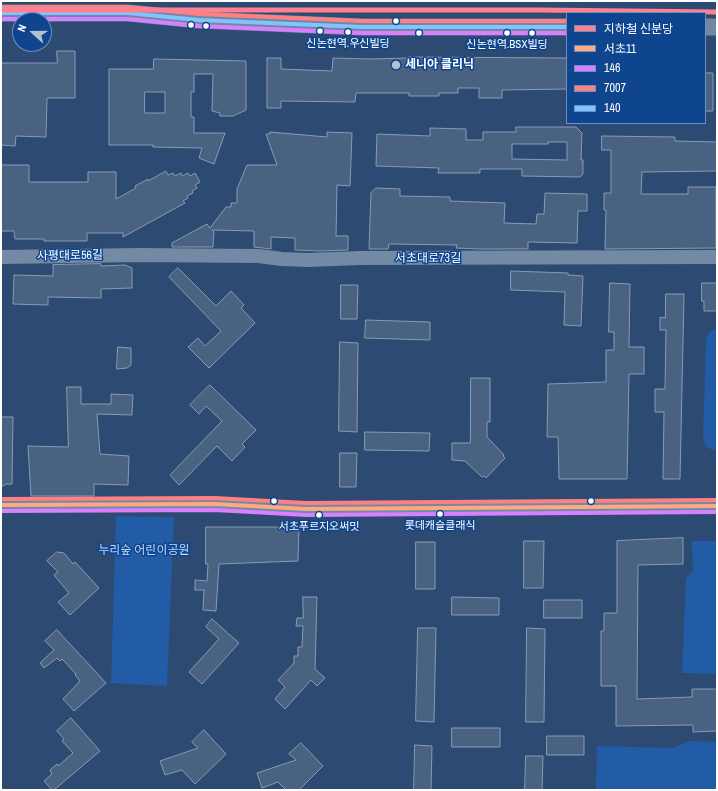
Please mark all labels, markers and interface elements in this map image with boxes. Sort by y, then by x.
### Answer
north arrow [12,12,52,52]
legend [566,12,706,124]
unlabelled marker [391,16,401,26]
unlabelled marker [186,20,196,30]
unlabelled marker [201,21,211,31]
text: 지하철 신분당 [604,21,673,37]
text: N [14,23,29,34]
unlabelled marker [315,26,325,36]
marker: 신논현역.우신빌딩 [343,27,353,37]
unlabelled marker [414,28,424,38]
marker: 신논현역.BSX빌딩 [502,28,512,38]
unlabelled marker [527,28,537,38]
place label: 신논현역.우신빌딩 [306,37,390,51]
place label: 신논현역.BSX빌딩 [466,38,548,52]
text: 서초11 [604,41,636,57]
place label: 세니아 클리닉 [405,58,474,72]
marker: 세니아 클리닉 [390,59,402,71]
text: 146 [604,60,620,76]
text: 7007 [604,80,626,96]
text: 140 [604,100,620,116]
street label: 사평대로56길 [37,248,103,264]
street label: 서초대로73길 [395,252,461,266]
unlabelled marker [269,496,279,506]
unlabelled marker [586,496,596,506]
marker: 롯데캐슬클래식 [435,509,445,519]
marker: 서초푸르지오써밋 [314,510,324,520]
place label: 롯데캐슬클래식 [405,519,475,533]
place label: 서초푸르지오써밋 [279,520,359,534]
park label: 누리숲 어린이공원 [98,544,190,558]

